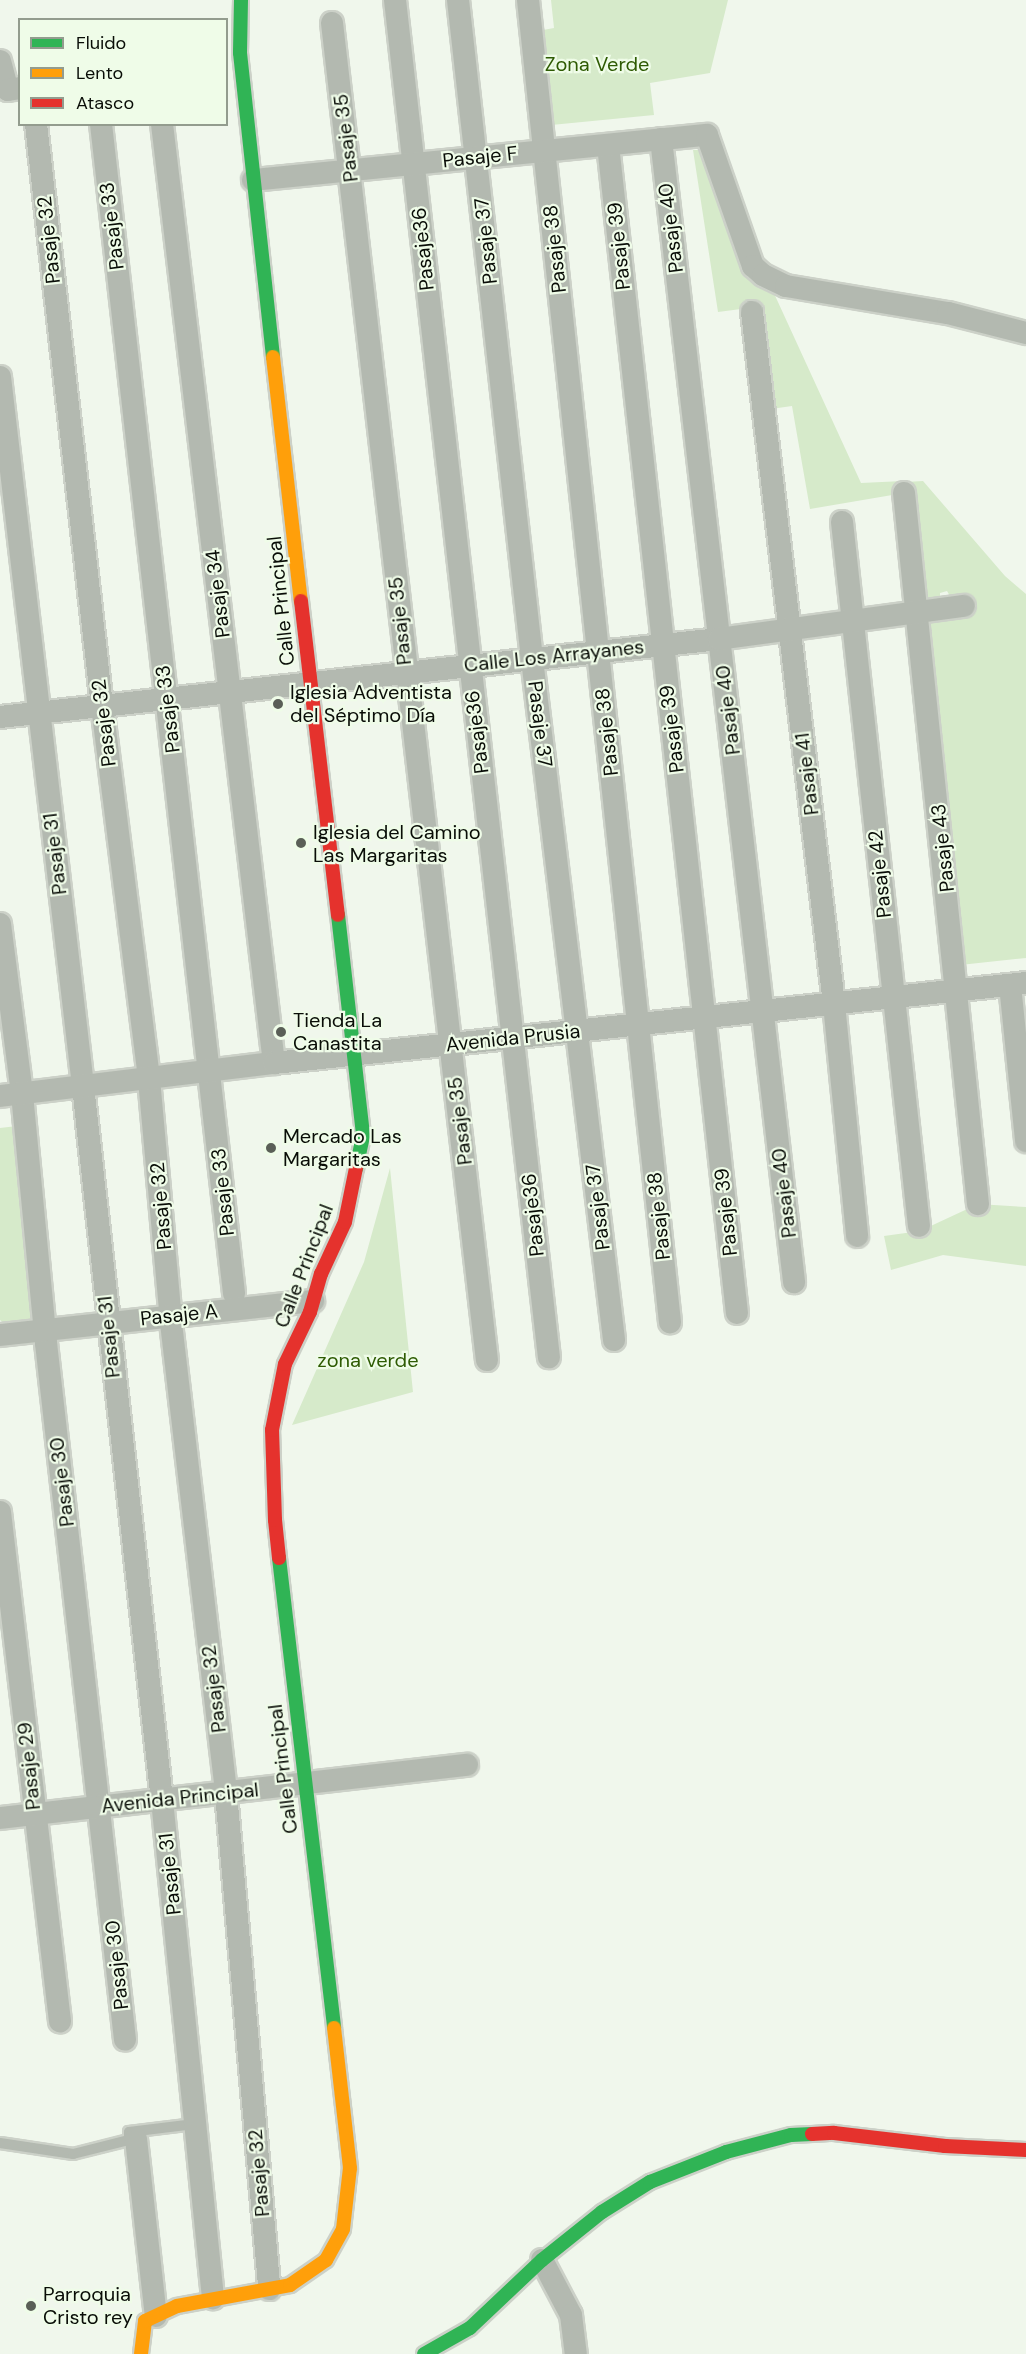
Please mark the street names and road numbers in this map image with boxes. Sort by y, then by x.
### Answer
street label: Pasaje 35 [329,93,363,183]
street label: Pasaje F [441,141,519,173]
street label: Pasaje 33 [95,181,129,271]
street label: Pasaje 40 [654,182,688,274]
street label: Pasaje 32 [32,195,66,285]
street label: Pasaje 37 [470,197,502,285]
street label: Pasaje 39 [602,201,636,291]
street label: Pasaje 38 [538,204,572,294]
street label: Pasaje36 [407,206,439,292]
street label: Calle Principal [262,535,300,667]
street label: Pasaje 34 [201,549,235,639]
street label: Pasaje 35 [383,576,417,666]
street label: Calle Los Arrayanes [463,635,645,677]
street label: Pasaje 33 [151,664,185,754]
street label: Pasaje 40 [711,664,745,756]
street label: Pasaje 32 [87,678,121,768]
street label: Pasaje 37 [523,680,557,768]
street label: Pasaje 39 [655,684,689,774]
street label: Pasaje 38 [590,687,624,777]
street label: Pasaje36 [460,689,494,775]
street label: Pasaje 41 [790,731,824,817]
street label: Pasaje 43 [926,803,960,893]
street label: Pasaje 31 [38,812,72,896]
street label: Pasaje 42 [863,829,897,919]
street label: Avenida Prusia [445,1019,581,1057]
street label: Pasaje 35 [443,1076,477,1166]
street label: Pasaje 33 [206,1147,240,1237]
street label: Pasaje 40 [767,1147,801,1239]
street label: Pasaje 32 [145,1161,177,1251]
street label: Pasaje 37 [581,1163,615,1251]
street label: Pasaje 39 [709,1167,743,1257]
street label: Pasaje 38 [642,1171,676,1261]
street label: Pasaje36 [517,1172,549,1258]
street label: Calle Principal [269,1201,339,1331]
street label: Pasaje 31 [93,1295,125,1379]
street label: Pasaje A [139,1299,219,1331]
street label: Pasaje 30 [45,1436,79,1528]
street label: Pasaje 32 [197,1644,231,1734]
street label: Calle Principal [263,1703,303,1835]
street label: Pasaje 29 [12,1721,46,1811]
street label: Avenida Principal [100,1778,260,1818]
street label: Pasaje 31 [154,1832,186,1916]
street label: Pasaje 30 [100,1919,134,2011]
street label: Pasaje 32 [243,2128,275,2218]

